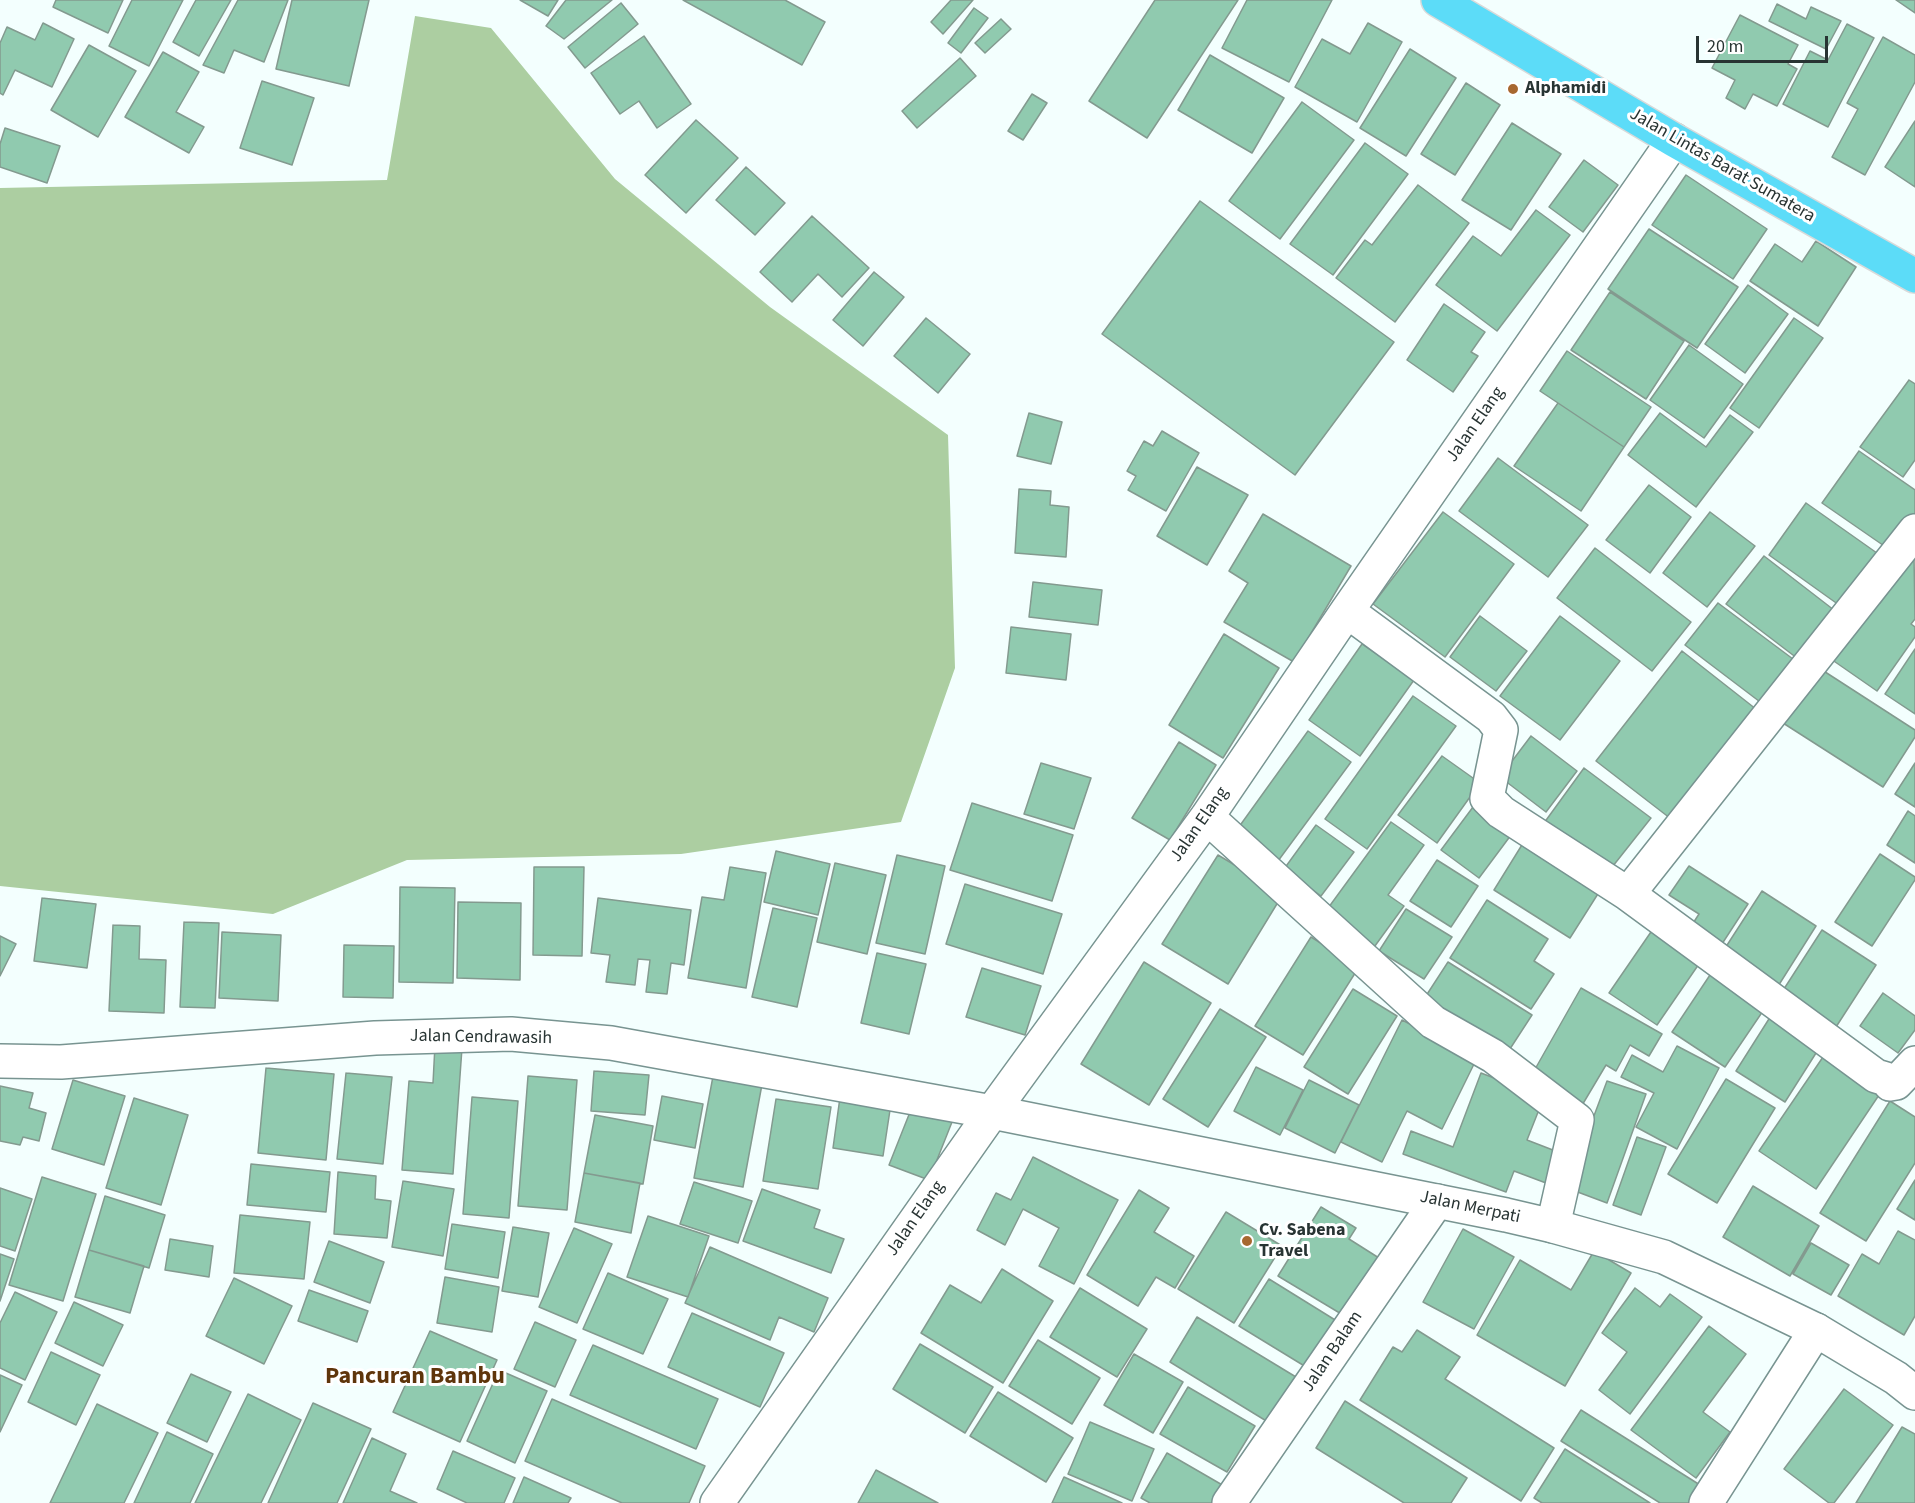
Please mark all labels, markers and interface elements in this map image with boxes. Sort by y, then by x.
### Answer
scale bar [1699,24,1831,62]
text: 20 m [1707,34,1743,59]
place label: Alphamidi [1525,78,1606,100]
marker: Alphamidi [1506,82,1520,96]
street label: Jalan Lintas Barat Sumatera [1625,104,1819,228]
street label: Jalan Elang [1442,383,1510,467]
street label: Jalan Elang [1166,783,1234,867]
street label: Jalan Cendrawasih [410,1026,552,1050]
street label: Jalan Elang [882,1177,950,1261]
street label: Jalan Merpati [1418,1187,1522,1229]
place label: Cv. Sabena Travel [1259,1220,1345,1262]
marker: Cv. Sabena Travel [1240,1234,1254,1248]
street label: Jalan Balam [1298,1307,1368,1397]
district label: Pancuran Bambu [325,1364,505,1392]

